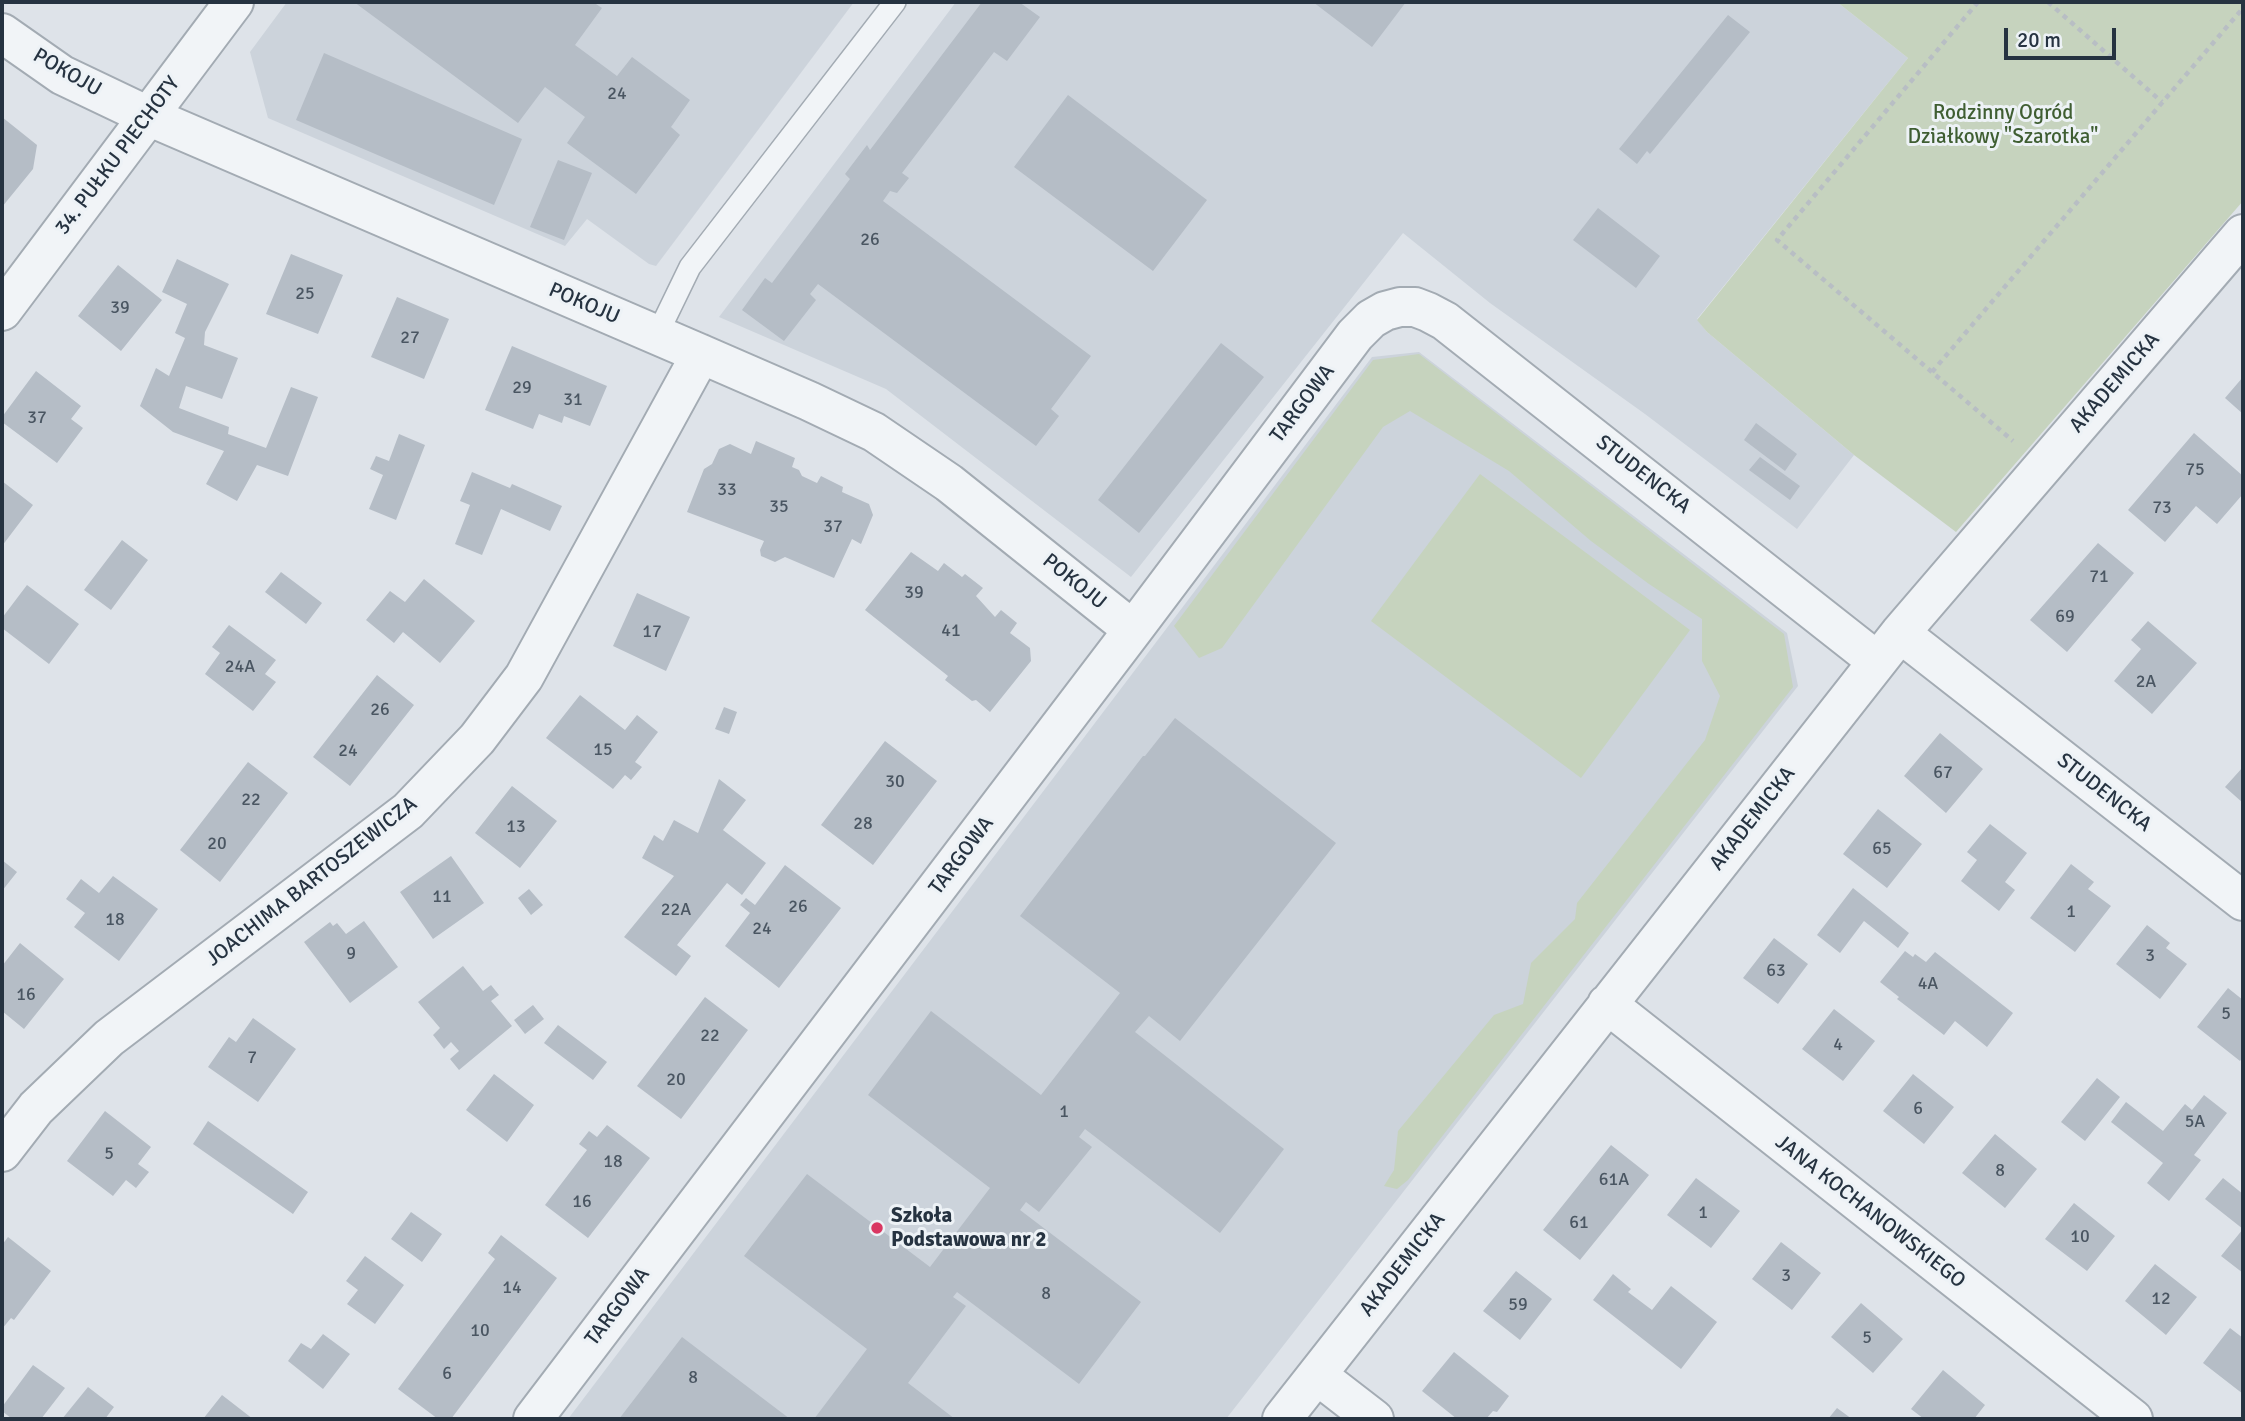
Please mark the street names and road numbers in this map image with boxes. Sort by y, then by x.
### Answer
street label: POKOJU [28,43,106,103]
street label: 34. PUŁKU PIECHOTY [50,72,186,240]
street label: POKOJU [545,278,623,330]
street label: AKADEMICKA [2065,328,2165,438]
street label: TARGOWA [1265,360,1341,448]
street label: STUDENCKA [1591,430,1695,520]
street label: POKOJU [1037,549,1111,615]
street label: STUDENCKA [2052,748,2156,838]
street label: AKADEMICKA [1705,762,1801,876]
street label: JOACHIMA BARTOSZEWICZA [202,792,422,972]
street label: TARGOWA [924,812,1000,900]
street label: JANA KOCHANOWSKIEGO [1770,1130,1970,1294]
street label: AKADEMICKA [1355,1208,1451,1322]
street label: TARGOWA [580,1263,656,1351]

